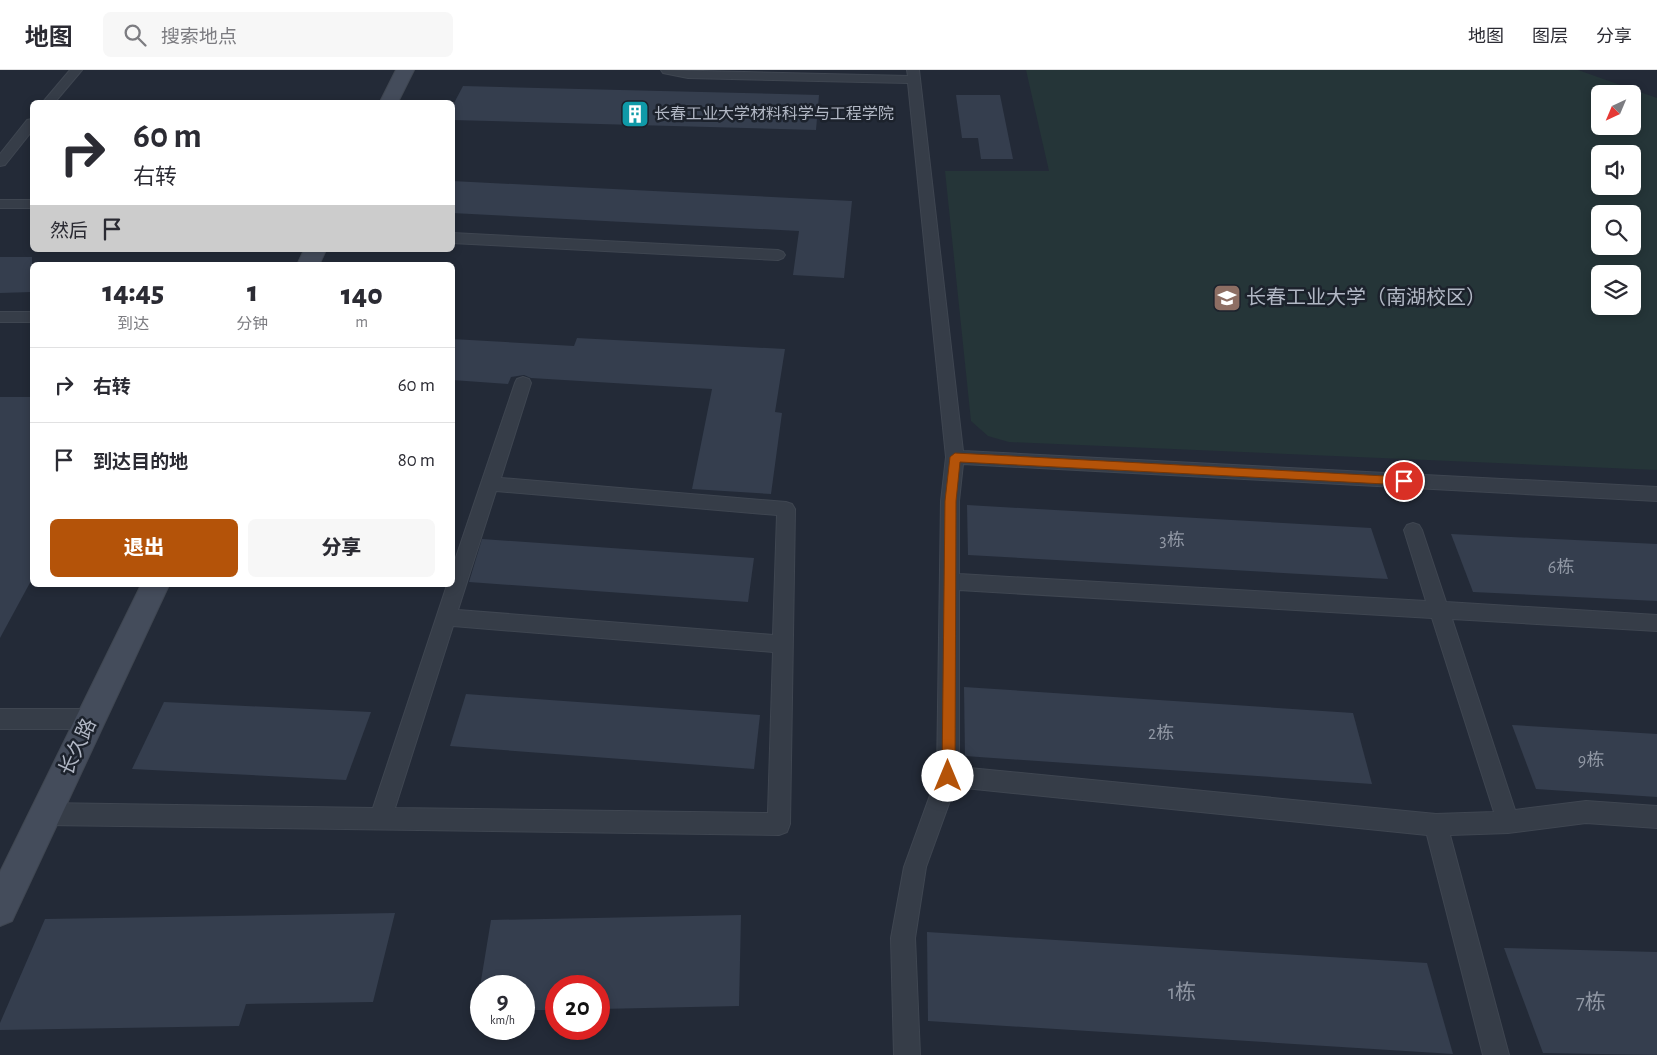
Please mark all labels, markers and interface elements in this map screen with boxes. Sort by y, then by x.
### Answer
search box [103,12,453,57]
icon: search [121,21,149,49]
text: 地图 [25,26,73,50]
text: 搜索地点 [161,28,237,47]
text: 地图 [1468,28,1504,46]
text: 图层 [1532,28,1568,46]
text: 分享 [1596,28,1632,46]
north arrow [1591,85,1641,135]
map controls [1591,85,1641,315]
building icon: 长春工业大学材料科学与工程学院 [620,99,650,129]
place label: 长春工业大学材料科学与工程学院 [654,105,894,122]
text: 60 m [133,119,202,154]
icon: right [50,120,115,185]
button: sound [1591,145,1641,195]
text: 右转 [133,166,177,188]
button: search [1591,205,1641,255]
icon: arrive [98,215,126,243]
text: 然后 [50,222,88,241]
button: layers [1591,265,1641,315]
text: 14:45 [102,277,164,307]
text: 1 [247,277,258,307]
text: 140 [341,280,383,310]
school or university icon: 长春工业大学（南湖校区） [1212,283,1242,313]
place label: 长春工业大学（南湖校区） [1246,286,1486,308]
text: m [355,314,368,330]
text: 到达 [117,316,149,332]
text: 分钟 [236,316,268,332]
icon: right [50,371,78,399]
text: 60 m [398,376,435,395]
text: 右转 [93,378,131,397]
icon: arrive [50,446,78,474]
text: 80 m [398,451,435,470]
text: 到达目的地 [93,453,188,472]
pin [1383,460,1425,502]
icon: arrive [1390,467,1418,495]
button: 退出 [50,519,238,577]
button: 分享 [248,519,435,577]
house number: 3栋 [1159,530,1185,550]
house number: 6栋 [1548,557,1574,577]
street label: 长久路 [55,715,100,778]
house number: 2栋 [1148,723,1174,743]
position arrow [921,749,973,801]
house number: 9栋 [1578,750,1604,770]
speed limit sign: 20 [545,975,610,1040]
house number: 1栋 [1168,981,1196,1003]
text: 9 [496,989,509,1014]
house number: 7栋 [1576,991,1606,1013]
text: km/h [490,1014,515,1026]

